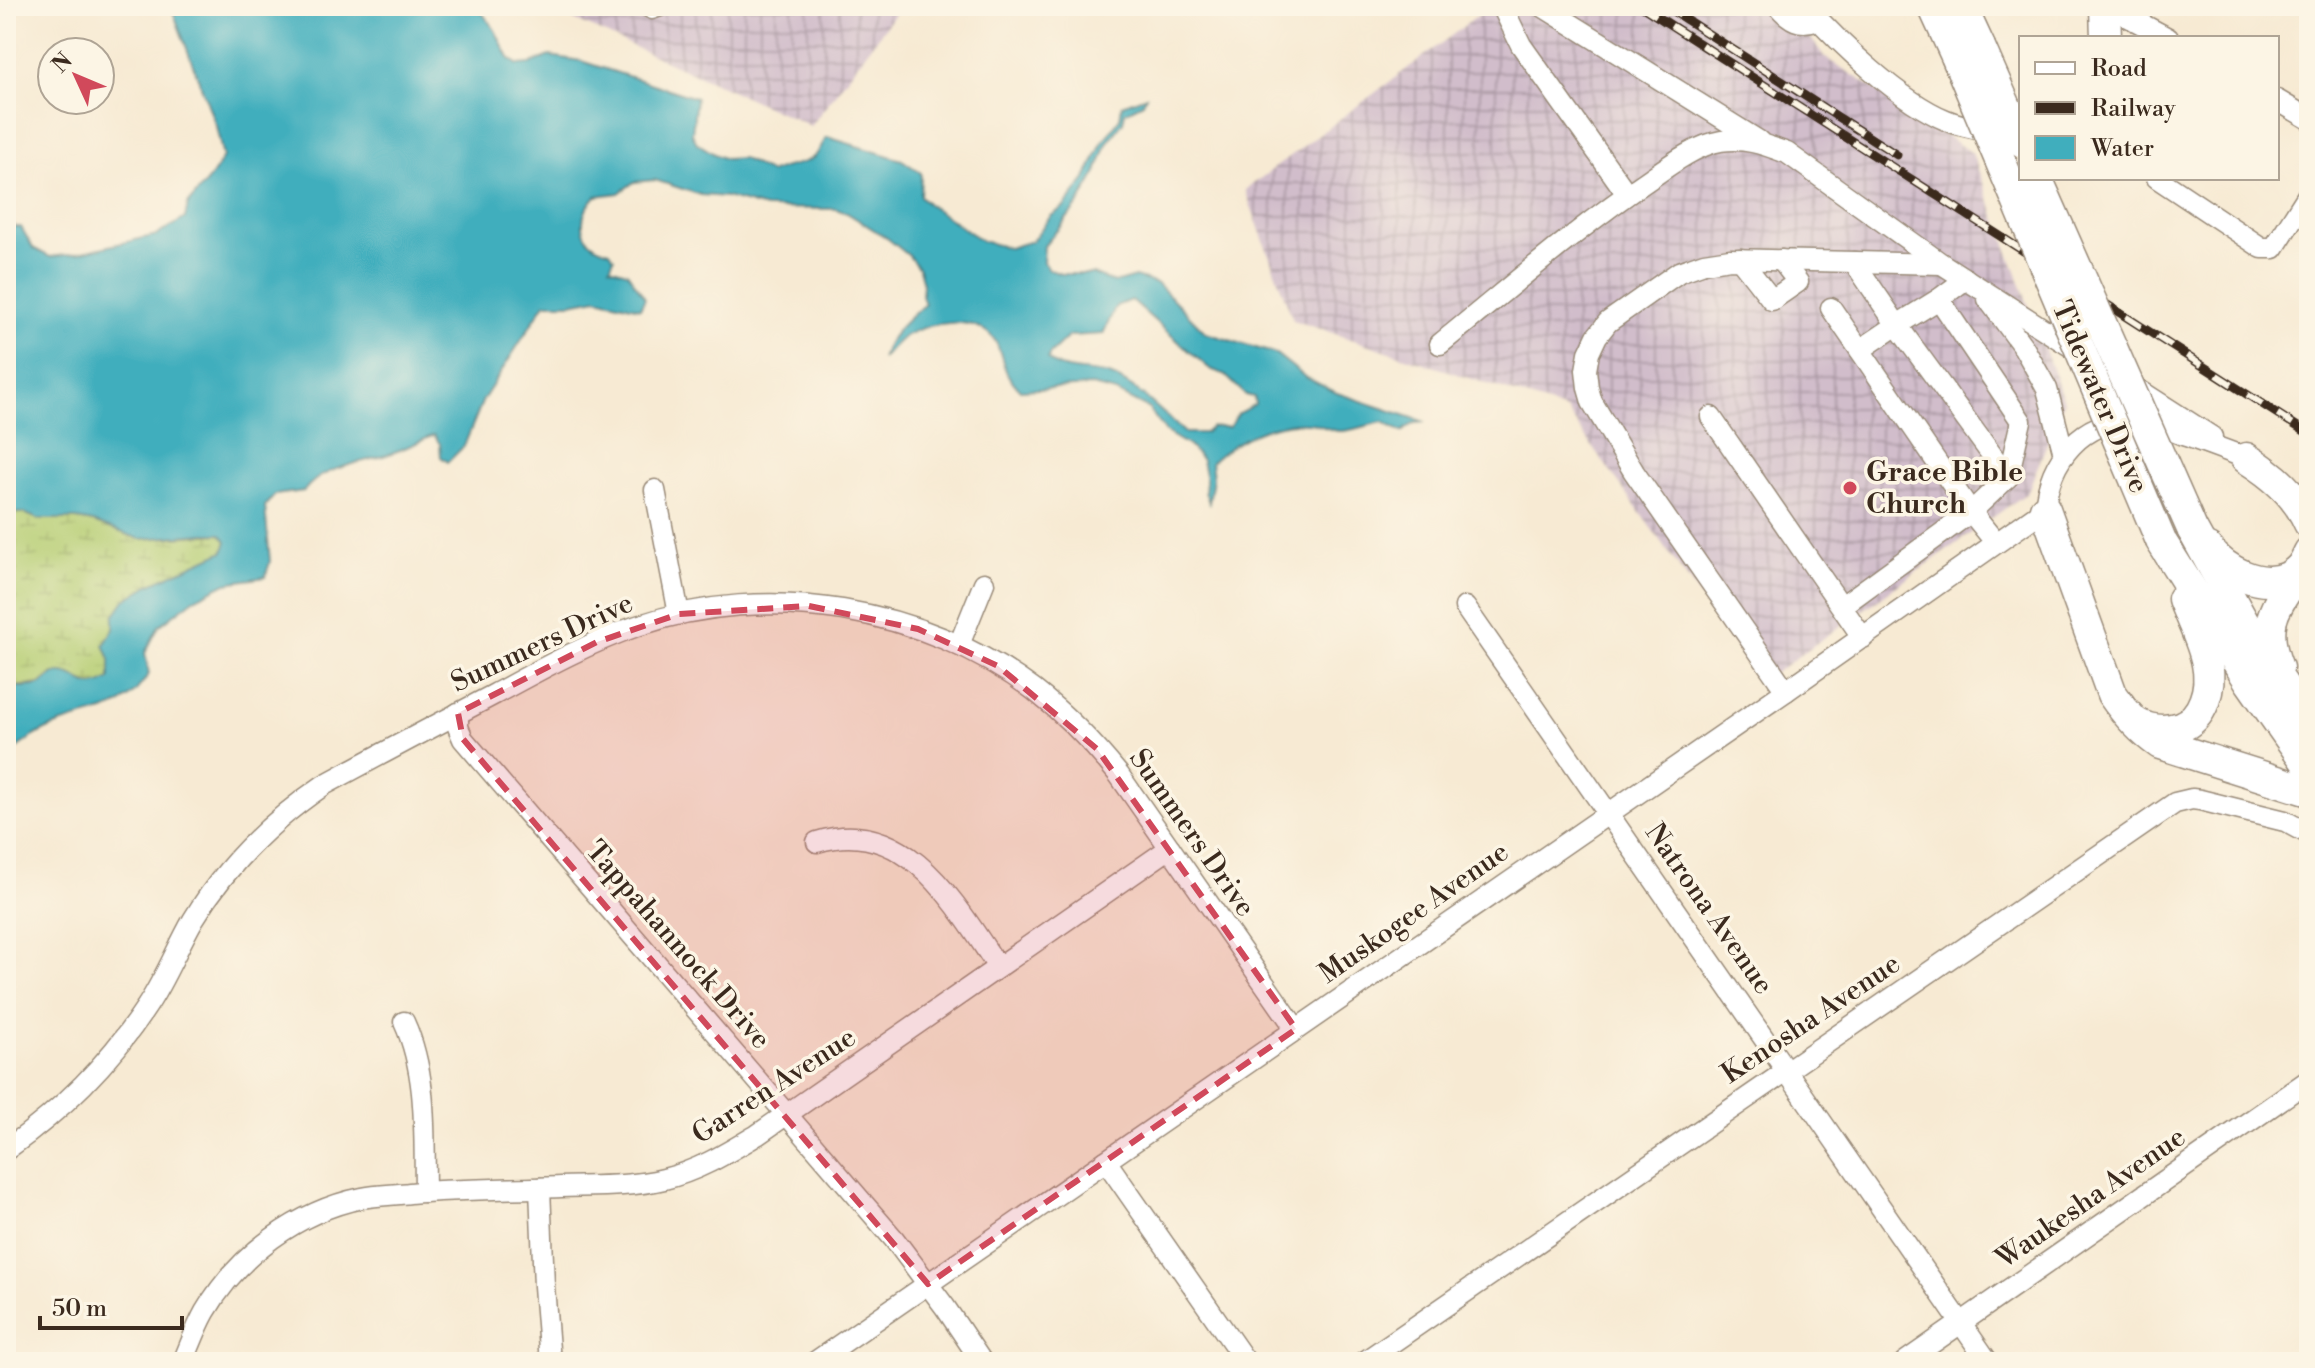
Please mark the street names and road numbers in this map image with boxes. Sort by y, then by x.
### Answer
street label: Tidewater Drive [2044,296,2156,498]
street label: Summers Drive [445,586,639,700]
street label: Summers Drive [1121,742,1263,924]
street label: Natrona Avenue [1637,817,1781,1001]
street label: Tappahannock Drive [578,834,778,1056]
street label: Muskogee Avenue [1312,835,1516,991]
street label: Kenosha Avenue [1715,946,1907,1092]
street label: Garren Avenue [686,1020,862,1152]
street label: Waukesha Avenue [1989,1120,2193,1277]

